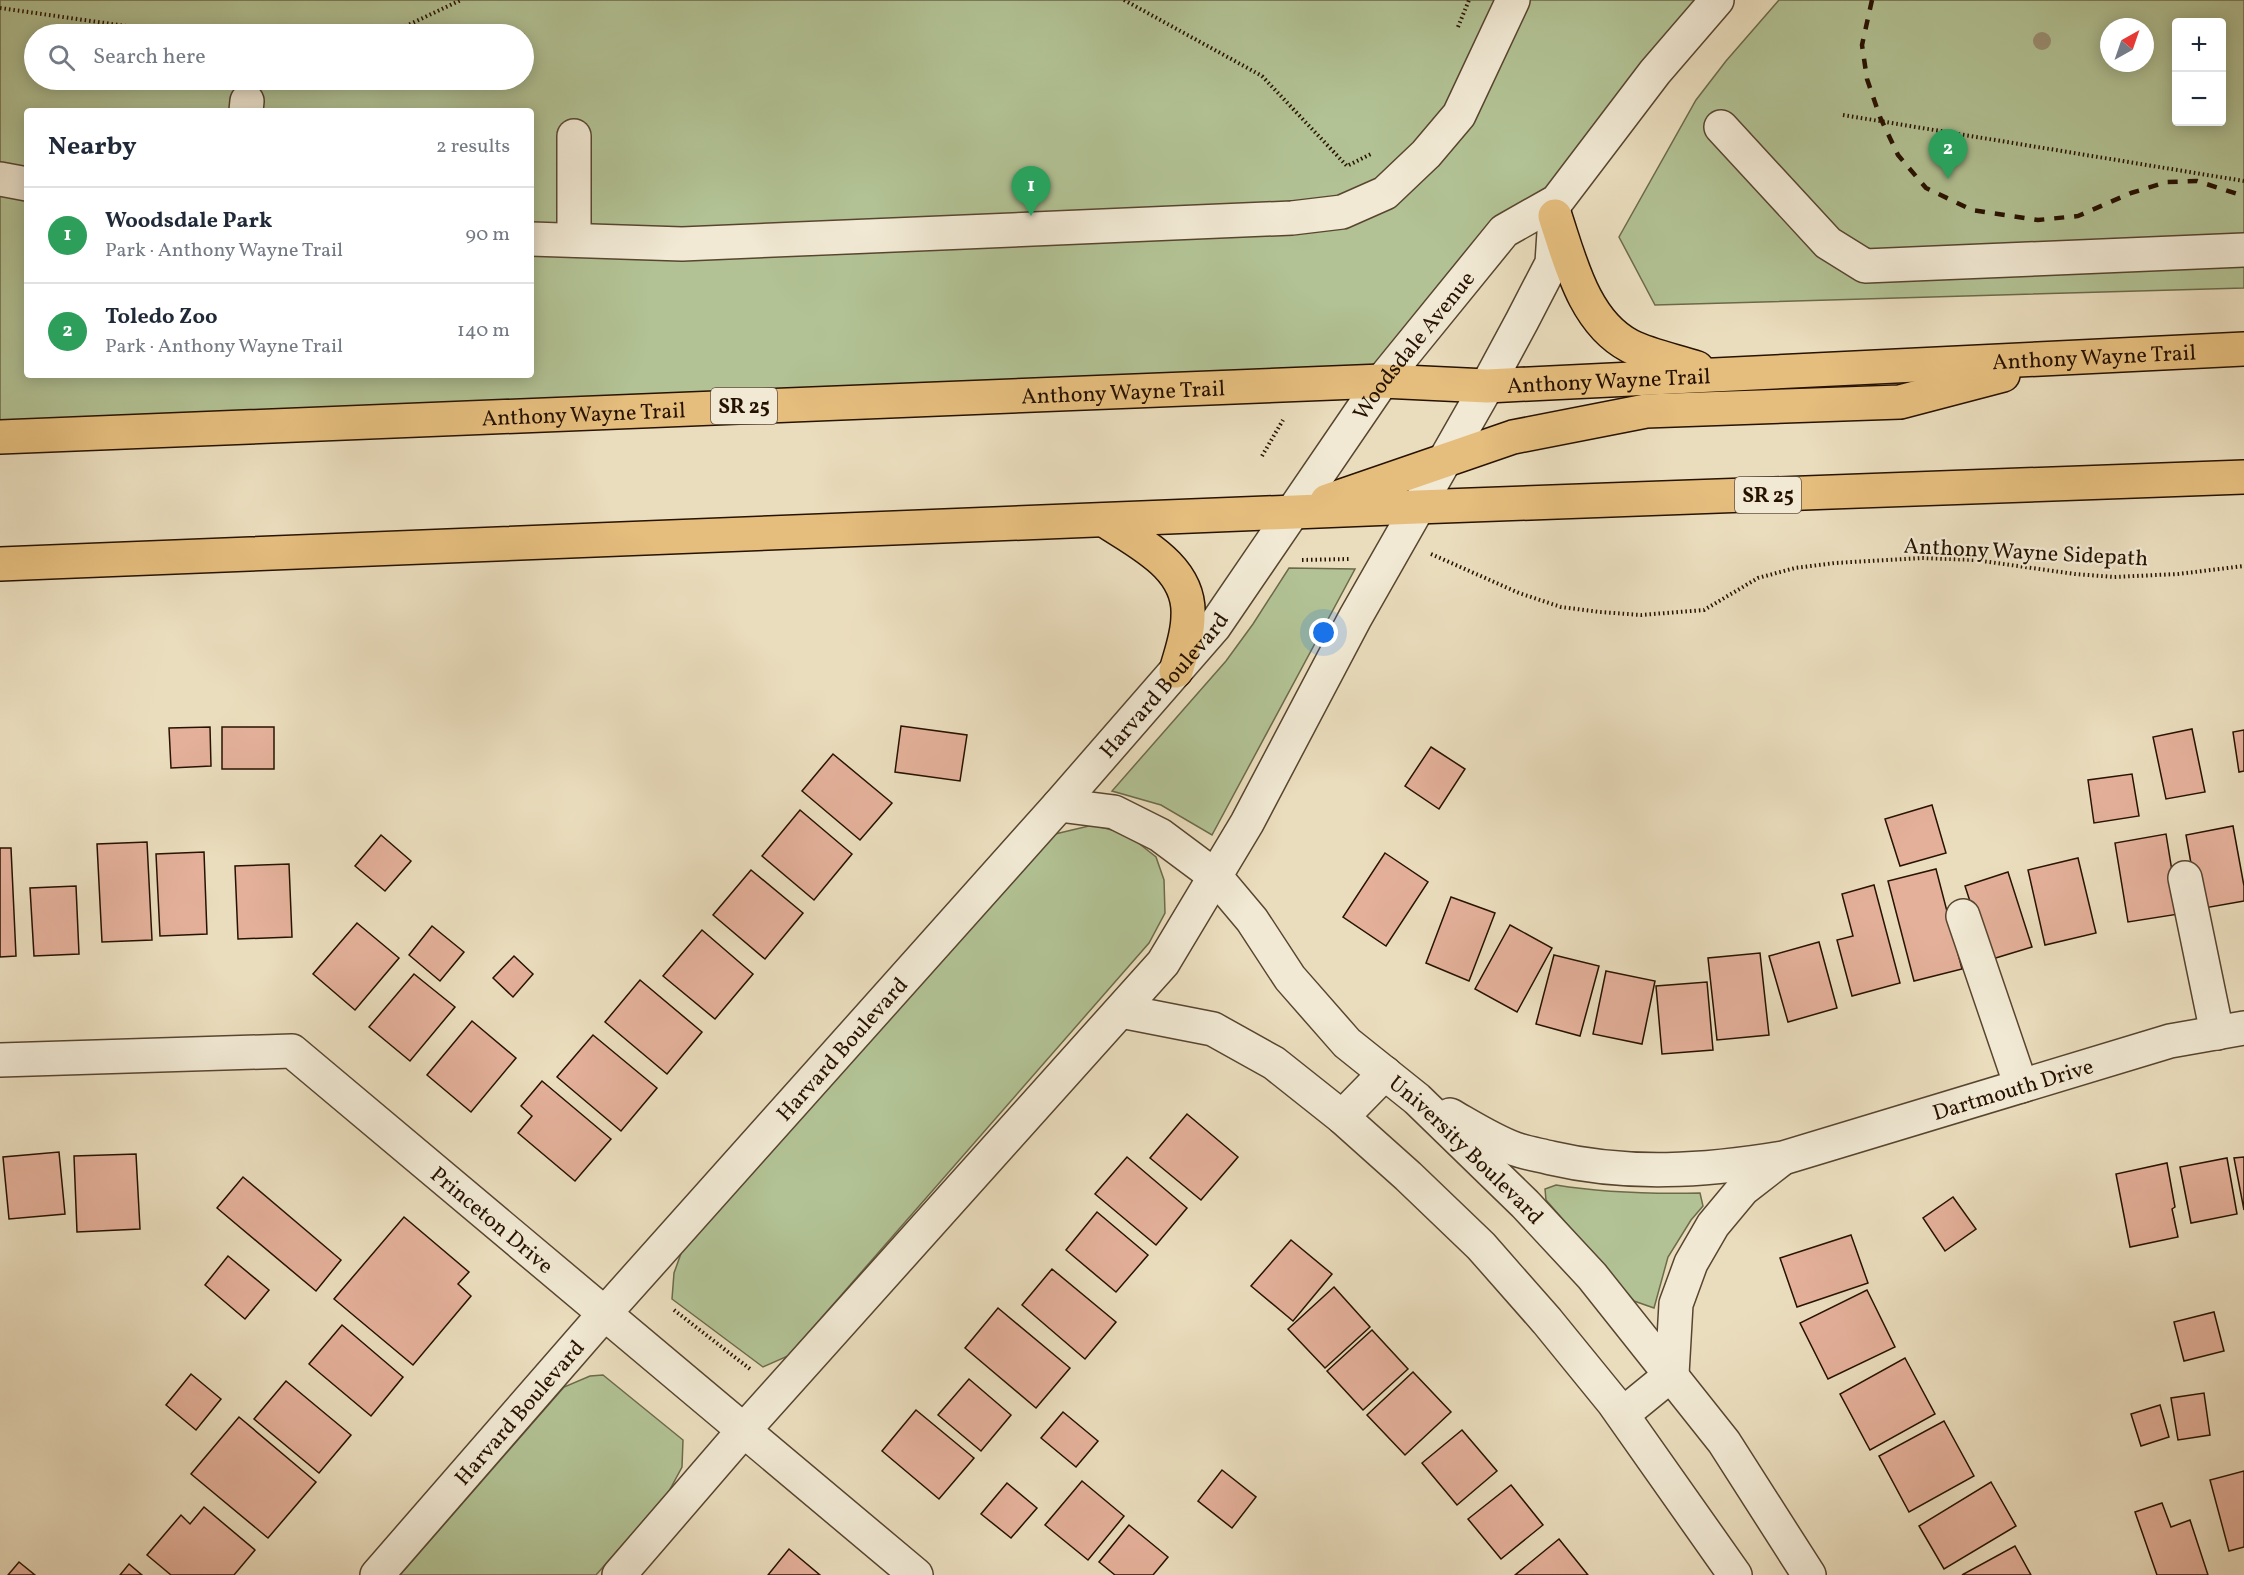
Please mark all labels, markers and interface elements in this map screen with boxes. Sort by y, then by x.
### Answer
north arrow [2100,18,2154,72]
map controls [2172,18,2226,126]
button: + [2172,18,2226,72]
search box [24,24,534,90]
icon: search [45,41,78,74]
text: Search here [93,42,206,73]
button: − [2172,72,2226,126]
text: Nearby [48,129,137,165]
pin: 2 [1928,130,1968,179]
text: 2 results [436,133,510,161]
pin: 1 [1012,166,1050,216]
text: Woodsdale Park [105,206,272,237]
text: 1 [63,221,72,249]
text: 90 m [466,221,510,249]
text: Park · Anthony Wayne Trail [105,237,343,265]
street label: Woodsdale Avenue [1347,265,1483,427]
text: Toledo Zoo [105,302,218,333]
text: 2 [62,317,73,345]
text: 140 m [457,317,510,345]
text: Park · Anthony Wayne Trail [105,333,343,361]
street label: Anthony Wayne Trail [1992,338,2197,379]
street label: Anthony Wayne Trail [1506,362,1711,403]
street label: Anthony Wayne Trail [1021,374,1226,414]
road number: SR 25 [711,388,777,424]
street label: Anthony Wayne Trail [481,396,686,435]
road number: SR 25 [1735,477,1801,513]
street label: Anthony Wayne Sidepath [1903,532,2149,575]
street label: Harvard Boulevard [1093,607,1238,766]
your location [1309,618,1338,647]
street label: Harvard Boulevard [770,971,916,1129]
street label: Dartmouth Drive [1929,1052,2098,1130]
street label: University Boulevard [1381,1069,1549,1232]
street label: Princeton Drive [423,1160,559,1282]
street label: Harvard Boulevard [448,1334,593,1493]

